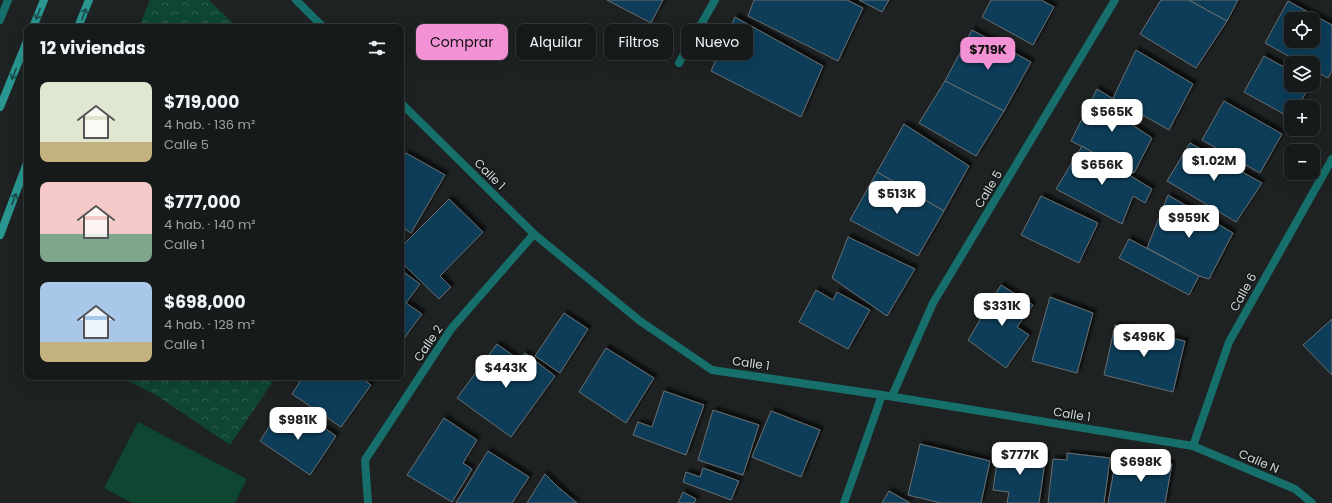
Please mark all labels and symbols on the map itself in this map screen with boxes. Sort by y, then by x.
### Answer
one-way arrow [34,7,42,19]
one-way arrow [80,8,88,20]
pin: $719K [960,37,1016,71]
one-way arrow [9,67,17,79]
pin: $565K [1084,99,1140,133]
pin: $1.02M [1181,148,1247,182]
pin: $656K [1074,152,1130,186]
street label: Calle 1 [471,155,509,193]
street label: Calle 5 [970,167,1006,211]
pin: $513K [869,181,925,215]
one-way arrow [10,194,18,206]
pin: $959K [1161,205,1217,239]
street label: Calle 6 [1225,270,1261,314]
pin: $331K [974,293,1030,327]
street label: Calle 2 [410,321,447,365]
pin: $496K [1116,324,1172,358]
street label: Calle 1 [731,352,771,374]
pin: $443K [478,355,534,389]
street label: Calle 1 [1052,403,1092,425]
pin: $981K [270,407,326,441]
pin: $777K [992,442,1048,476]
street label: Calle N [1236,445,1282,477]
pin: $698K [1113,449,1169,483]

